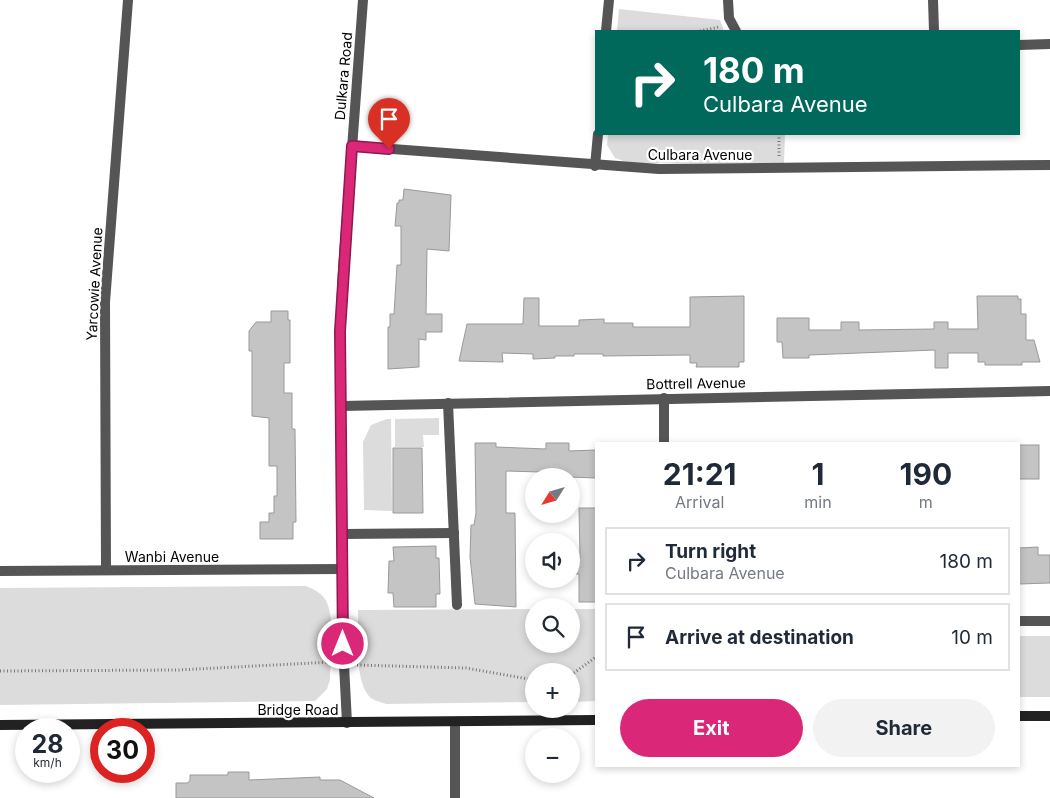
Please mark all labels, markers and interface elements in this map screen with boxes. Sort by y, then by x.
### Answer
street label: Dulkara Road [331,31,355,121]
text: 180 m [703,49,805,91]
icon: right [620,50,685,115]
text: Culbara Avenue [703,91,868,117]
pin [368,98,410,149]
icon: arrive [375,105,403,133]
street label: Culbara Avenue [648,146,752,163]
street label: Yarcowie Avenue [83,227,105,341]
street label: Bottrell Avenue [646,374,746,392]
text: 21:21 [663,456,737,492]
text: 1 [812,456,824,492]
text: 190 [900,456,952,492]
north arrow [525,468,580,522]
map controls [525,468,580,783]
text: Arrival [675,492,724,512]
text: min [804,492,832,512]
text: m [919,492,933,512]
button: sound [525,533,580,588]
text: Turn right [665,540,756,563]
icon: right [622,547,650,575]
street label: Wanbi Avenue [125,548,219,565]
text: 180 m [940,550,993,573]
text: Culbara Avenue [665,563,785,583]
button: search [525,598,580,653]
position arrow [316,617,368,669]
icon: arrive [622,623,650,651]
text: Arrive at destination [665,626,854,649]
text: 10 m [951,626,993,649]
button: + [525,663,580,718]
button: Exit [620,699,803,757]
button: Share [813,699,995,757]
street label: Bridge Road [257,701,339,718]
speed limit sign: 30 [90,718,155,783]
button: − [525,728,580,783]
text: 28 [31,729,64,759]
text: km/h [33,755,62,770]

